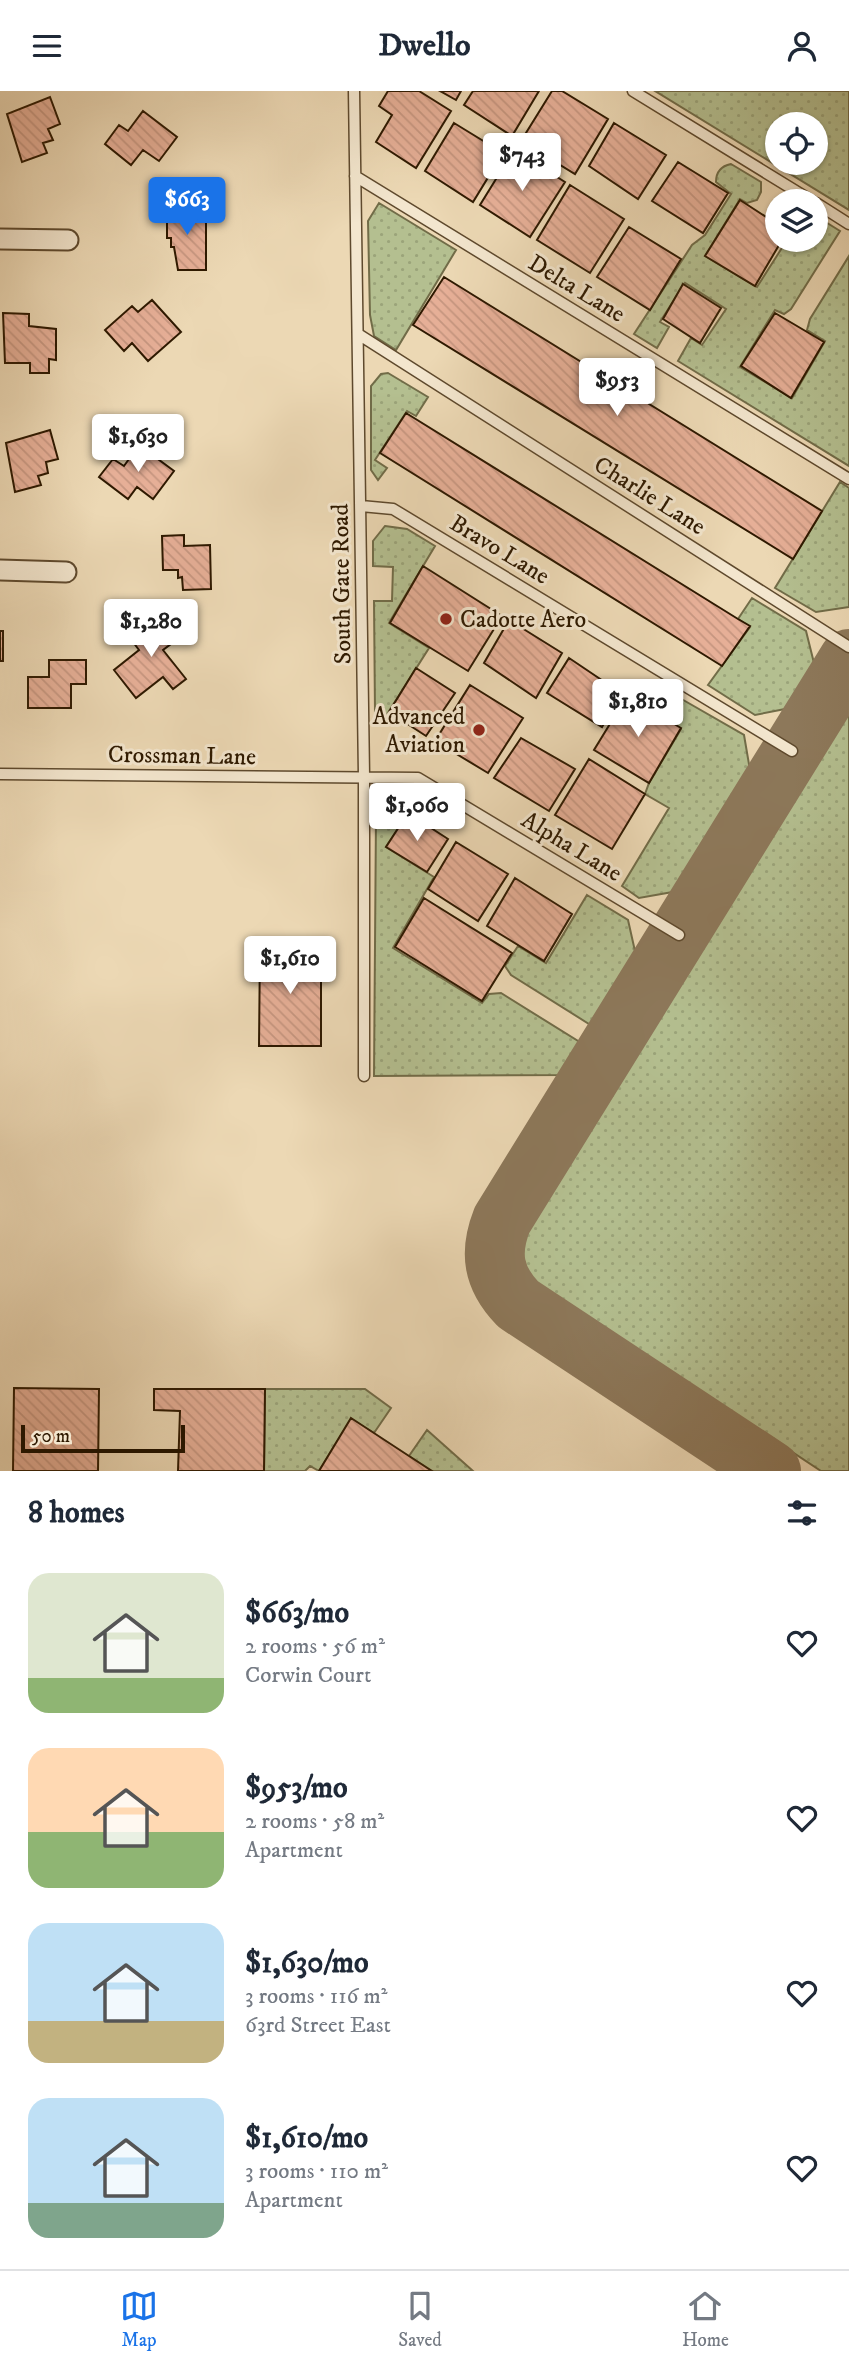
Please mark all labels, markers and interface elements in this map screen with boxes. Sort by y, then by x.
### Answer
text: Dwello [378,26,471,66]
icon: menu [28,27,66,65]
icon: person [783,27,821,65]
map controls [765,112,828,252]
button: locate [765,112,828,175]
pin: $743 [481,133,563,193]
text: $743 [499,141,545,170]
pin: $663 [146,177,228,237]
text: $663 [164,185,210,214]
button: layers [765,189,828,252]
street label: Delta Lane [523,248,630,330]
pin: $953 [576,359,658,418]
text: $953 [595,366,639,395]
pin: $1,630 [81,415,195,474]
text: $1,630 [108,422,168,451]
street label: Charlie Lane [588,450,711,542]
street label: South Gate Road [326,503,358,665]
street label: Bravo Lane [444,508,555,591]
pin: $1,280 [94,599,208,659]
place label: Cadotte Aero [460,605,586,635]
text: $1,280 [120,607,182,636]
marker: Cadotte Aero [438,611,454,627]
pin: $1,810 [581,679,695,739]
text: $1,810 [608,687,668,716]
place label: Advanced Aviation [372,702,465,760]
marker: Advanced Aviation [471,722,487,738]
street label: Crossman Lane [108,740,256,772]
pin: $1,060 [360,783,474,843]
text: $1,060 [385,791,449,820]
street label: Alpha Lane [516,805,627,889]
pin: $1,610 [233,937,347,996]
text: $1,610 [260,944,320,973]
scale bar [21,1422,186,1454]
text: 50 m [32,1425,70,1448]
icon: filters [783,1494,821,1532]
text: 8 homes [28,1495,125,1532]
text: $663/mo [245,1595,349,1632]
icon: home [84,1601,168,1685]
icon: heart [783,1624,821,1662]
text: 2 rooms · 56 m² [245,1632,385,1661]
text: Corwin Court [245,1661,371,1690]
text: $953/mo [245,1770,348,1807]
icon: home [84,1776,168,1860]
icon: heart [783,1799,821,1837]
text: 2 rooms · 58 m² [245,1807,384,1836]
text: Apartment [245,1836,343,1865]
text: $1,630/mo [245,1945,369,1982]
icon: home [84,1951,168,2035]
icon: heart [783,1974,821,2012]
text: 3 rooms · 116 m² [245,1982,388,2011]
text: 63rd Street East [245,2011,391,2040]
text: $1,610/mo [245,2120,368,2157]
icon: home [84,2126,168,2210]
icon: heart [783,2149,821,2187]
text: 3 rooms · 110 m² [245,2157,388,2186]
text: Apartment [245,2186,343,2215]
tab: Map [120,2287,158,2352]
tab: Saved [398,2287,442,2352]
tab: Home [682,2287,729,2352]

